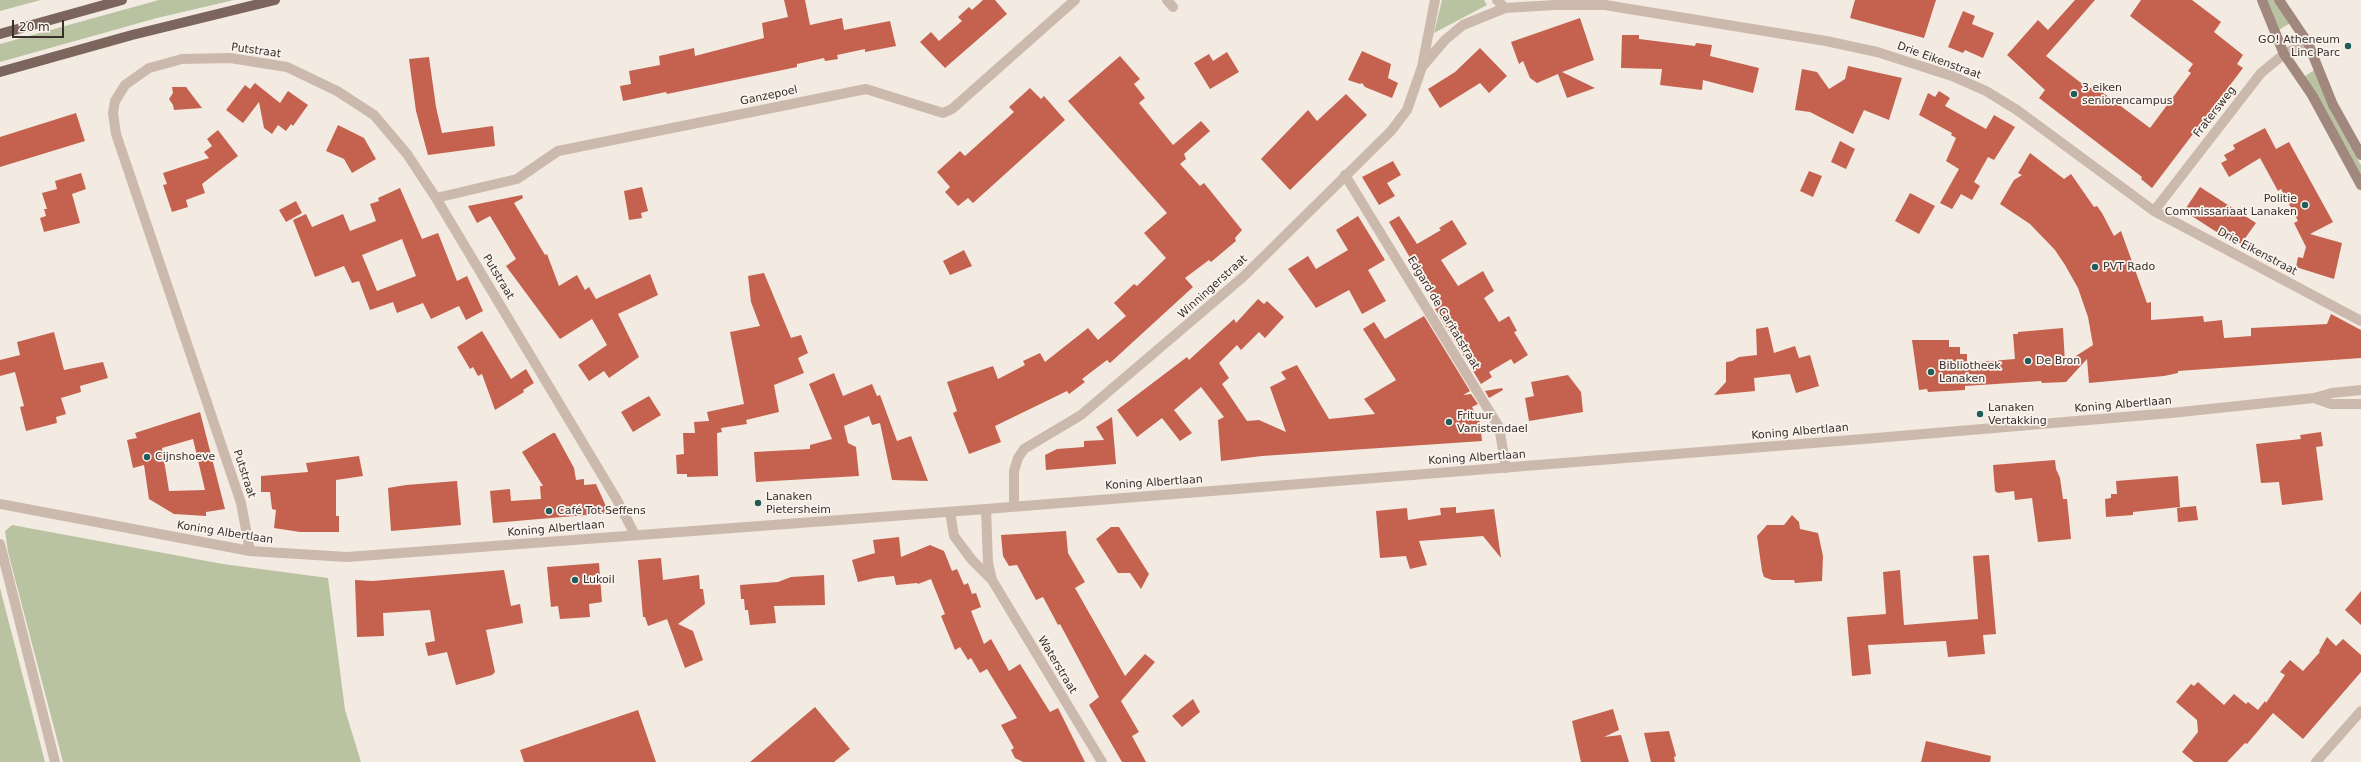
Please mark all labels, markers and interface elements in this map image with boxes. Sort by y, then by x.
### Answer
scale bar [14,12,66,38]
text: 20 m [19,20,50,34]
place label: GO! Atheneum Linc Parc [2258,33,2340,59]
street label: Drie Eikenstraat [1895,40,1983,82]
street label: Putstraat [230,41,282,61]
marker: GO! Atheneum Linc Parc [2343,41,2353,51]
place label: 3 eiken seniorencampus [2082,81,2172,107]
street label: Ganzepoel [739,83,799,109]
street label: Fratersweg [2191,84,2239,140]
marker: 3 eiken seniorencampus [2069,89,2079,99]
place label: Politie Commissariaat Lanaken [2165,192,2297,218]
marker: Politie Commissariaat Lanaken [2300,200,2310,210]
street label: Drie Eikenstraat [2215,225,2299,279]
street label: Putstraat [479,252,517,302]
street label: Winningerstraat [1176,253,1250,321]
street label: Edgard de Caritatstraat [1404,254,1482,372]
place label: PVT Rado [2103,260,2155,274]
marker: PVT Rado [2090,262,2100,272]
place label: De Bron [2036,354,2080,368]
marker: De Bron [2023,356,2033,366]
place label: Bibliotheek Lanaken [1939,359,2001,385]
marker: Bibliotheek Lanaken [1926,367,1936,377]
street label: Koning Albertlaan [2074,394,2172,416]
place label: Lanaken Vertakking [1988,401,2047,427]
place label: Frituur Vanistendael [1457,409,1528,435]
marker: Lanaken Vertakking [1975,409,1985,419]
marker: Frituur Vanistendael [1444,417,1454,427]
street label: Koning Albertlaan [1751,421,1849,443]
street label: Putstraat [230,448,258,500]
street label: Koning Albertlaan [1428,448,1526,468]
place label: Cijnshoeve [155,450,215,464]
marker: Cijnshoeve [142,452,152,462]
street label: Koning Albertlaan [1105,473,1203,493]
place label: Lanaken Pietersheim [766,490,831,516]
marker: Lanaken Pietersheim [753,498,763,508]
place label: Café Tot Seffens [557,504,646,518]
marker: Café Tot Seffens [544,506,554,516]
street label: Koning Albertlaan [507,518,605,540]
street label: Koning Albertlaan [176,519,274,547]
place label: Lukoil [583,573,615,587]
marker: Lukoil [570,575,580,585]
street label: Waterstraat [1035,634,1079,696]

